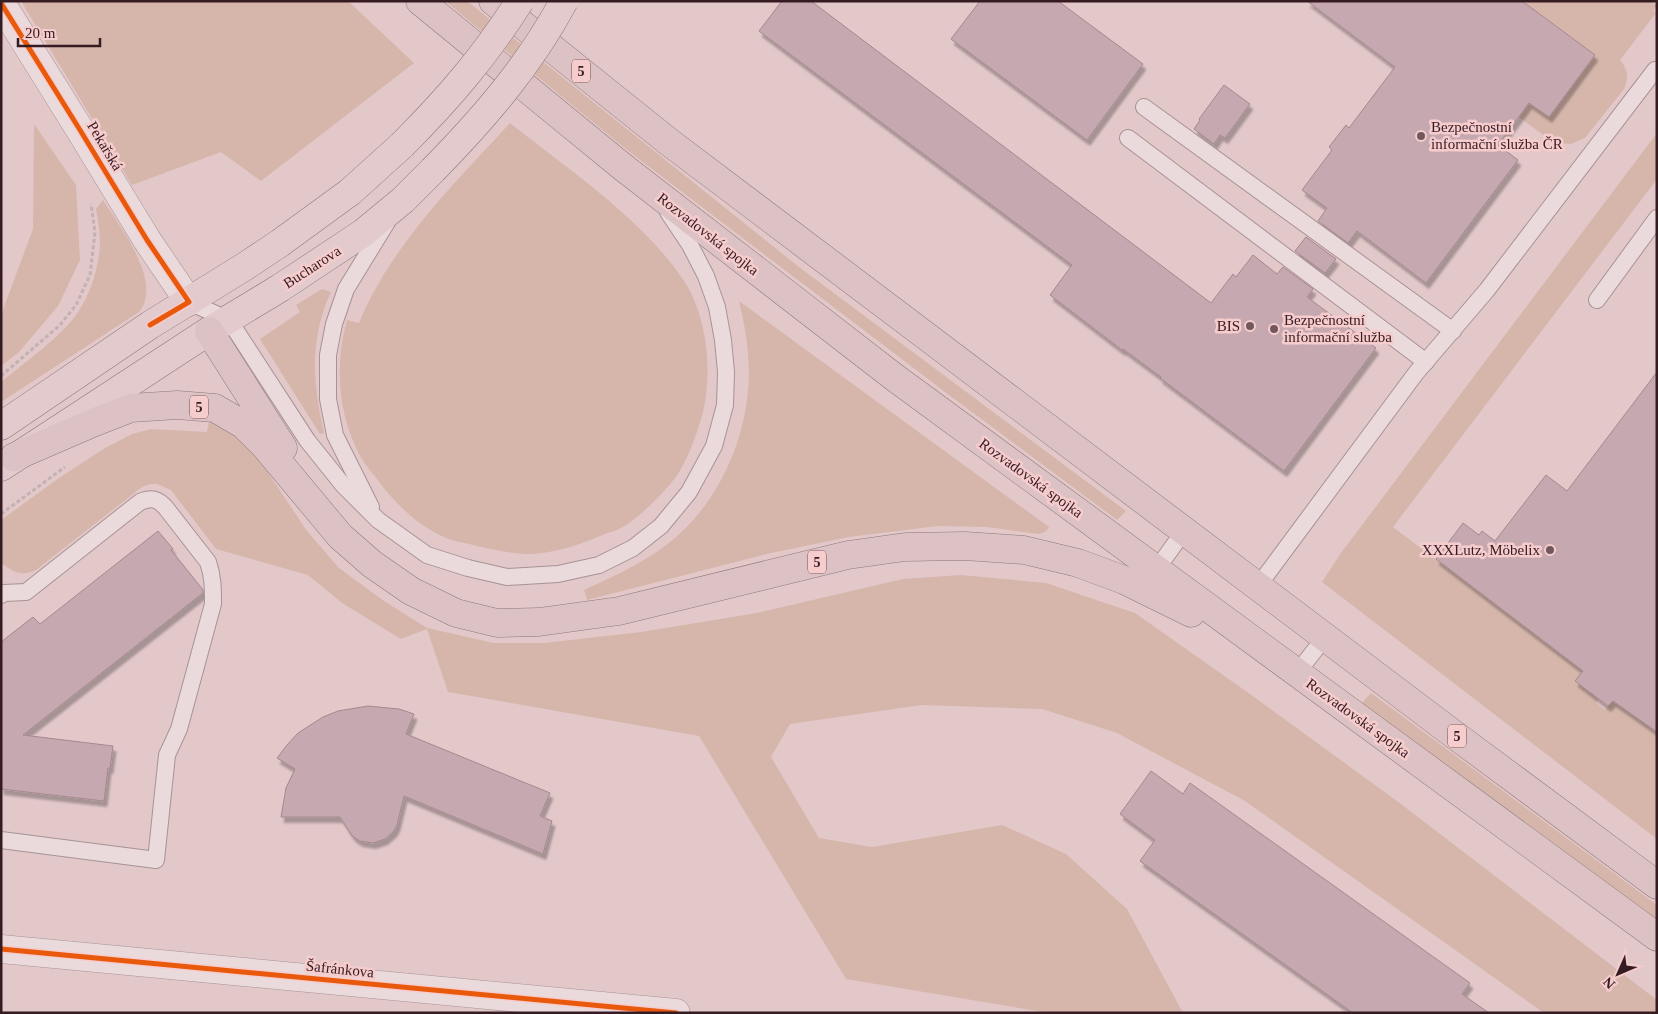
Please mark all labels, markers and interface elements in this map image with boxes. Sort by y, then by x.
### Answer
scale bar [18,15,100,47]
text: 20 m [25,25,56,41]
road number: 5 [572,59,590,82]
street label: Pekařská [84,119,126,174]
place label: Bezpečnostní informační služba ČR [1431,119,1563,152]
marker: Bezpečnostní informační služba ČR [1415,130,1427,142]
street label: Rozvadovská spojka [654,190,762,279]
street label: Bucharova [280,242,344,291]
place label: Bezpečnostní informační služba [1284,312,1392,345]
place label: BIS [1217,318,1240,334]
marker: BIS [1244,320,1256,332]
marker: Bezpečnostní informační služba [1268,323,1280,335]
road number: 5 [190,396,208,418]
street label: Rozvadovská spojka [976,435,1086,521]
place label: XXXLutz, Möbelix [1422,542,1540,558]
marker: XXXLutz, Möbelix [1544,544,1556,556]
road number: 5 [808,550,826,574]
street label: Rozvadovská spojka [1303,675,1413,761]
road number: 5 [1448,724,1466,748]
north arrow [1593,949,1643,999]
street label: Šafránkova [305,957,375,981]
text: N [1600,974,1618,992]

